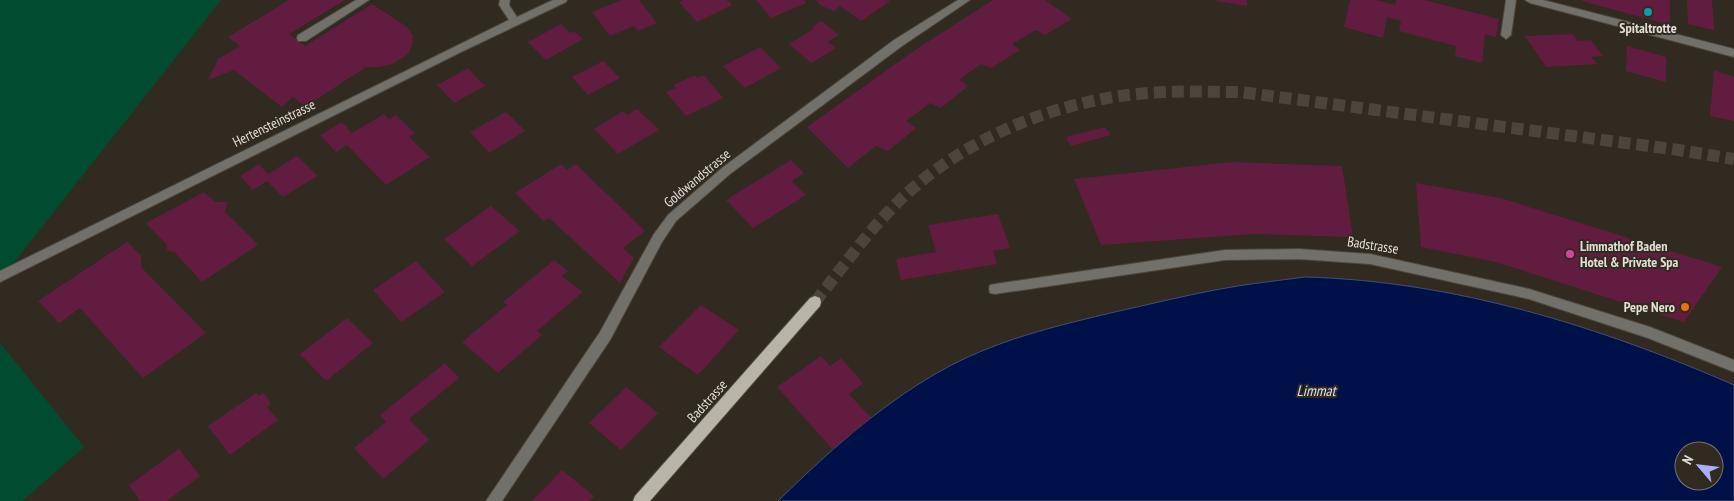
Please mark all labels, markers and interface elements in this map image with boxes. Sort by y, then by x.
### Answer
marker: Spitaltrotte [1642,6,1654,18]
place label: Spitaltrotte [1619,19,1677,37]
street label: Hertensteinstrasse [230,95,319,151]
street label: Goldwandstrasse [660,145,734,211]
street label: Badstrasse [1346,232,1400,258]
place label: Limmathof Baden Hotel & Private Spa [1580,237,1679,271]
marker: Limmathof Baden Hotel & Private Spa [1564,248,1576,260]
place label: Pepe Nero [1624,298,1675,316]
marker: Pepe Nero [1679,301,1691,313]
street label: Badstrasse [683,376,731,426]
water label: Limmat [1296,381,1337,400]
north arrow [1674,441,1724,491]
text: N [1678,452,1697,467]

